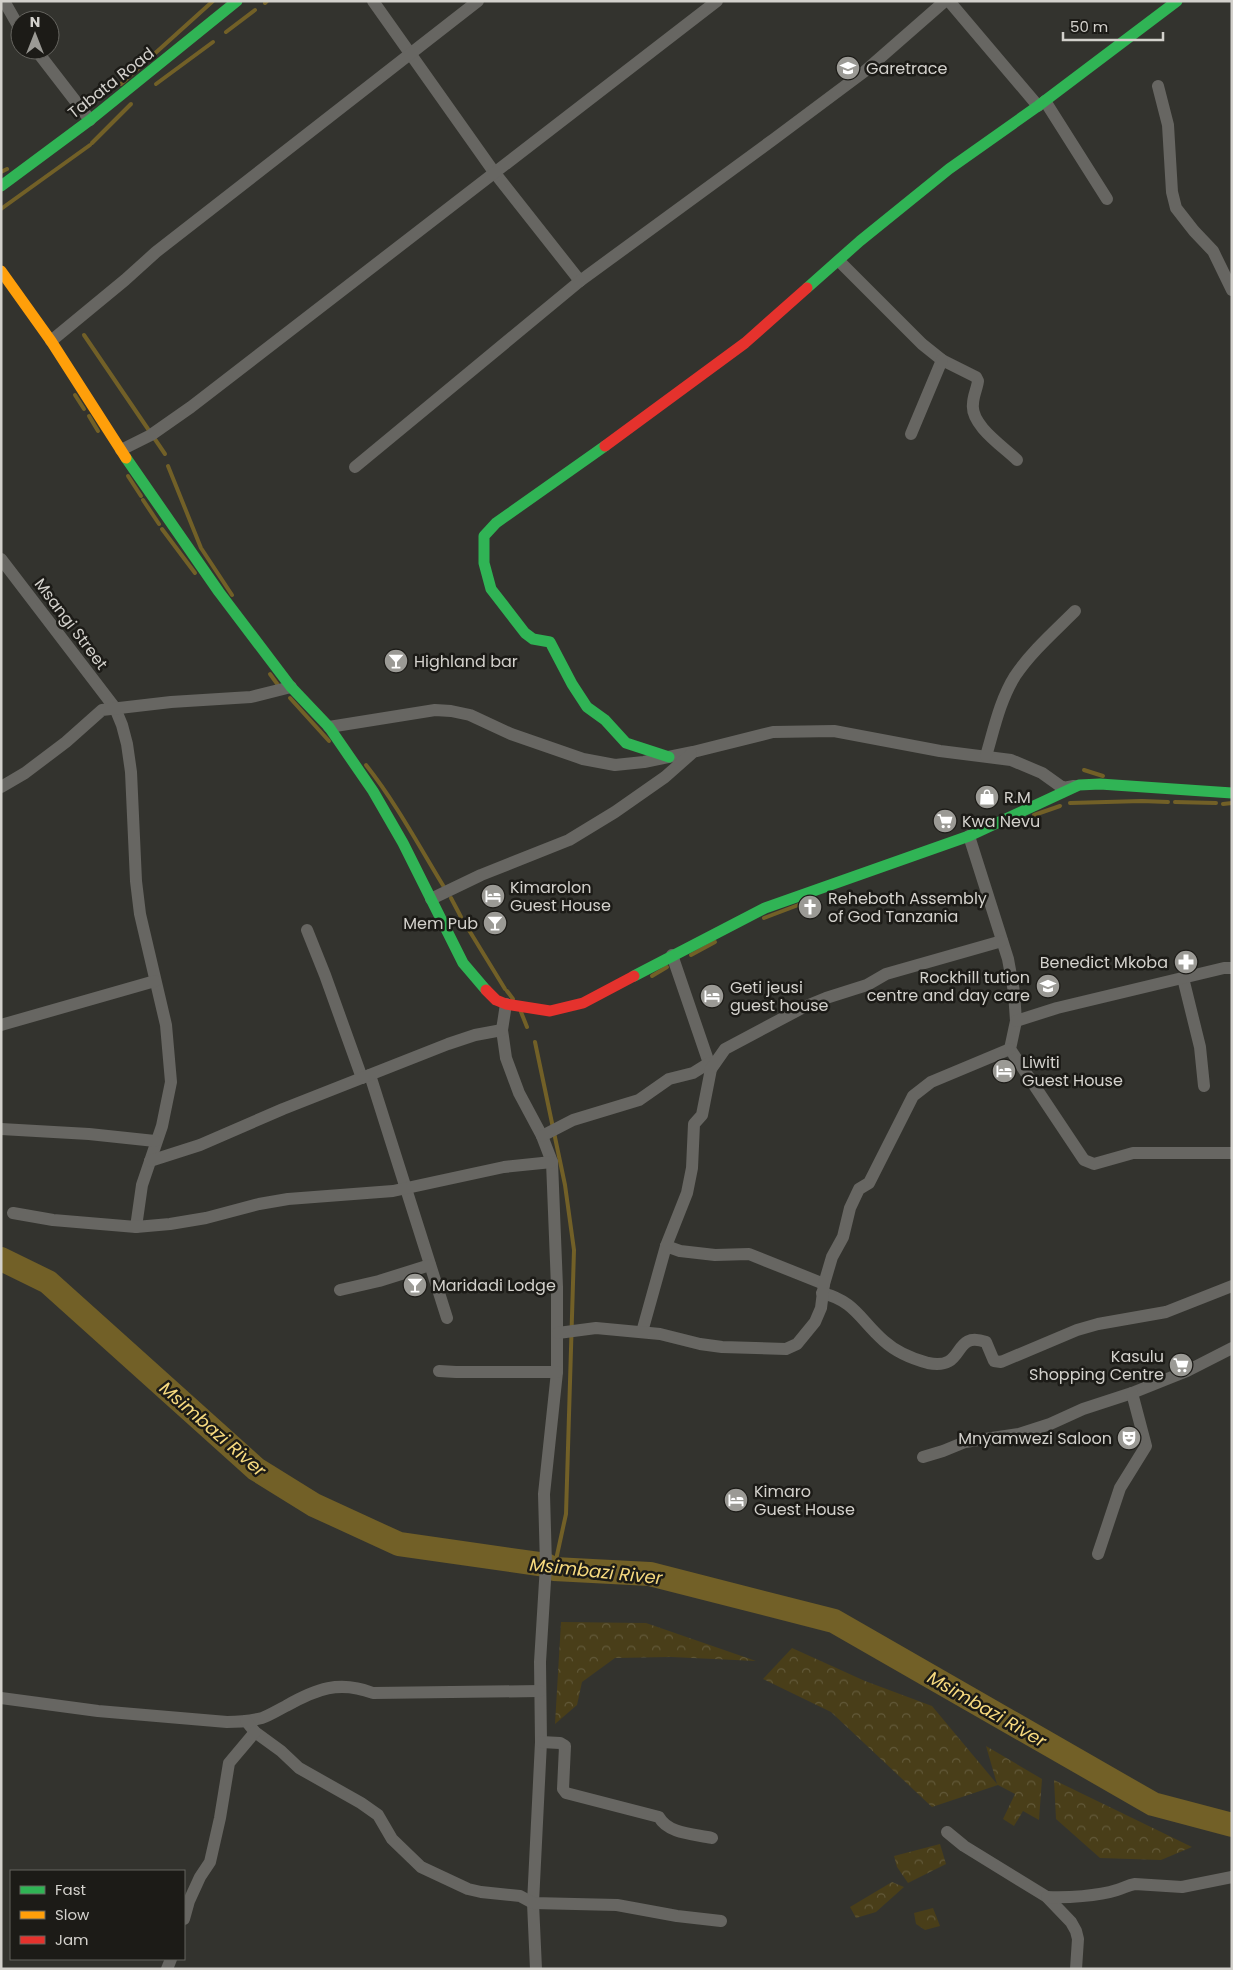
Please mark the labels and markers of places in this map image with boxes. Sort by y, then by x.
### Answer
school or university icon: Garetrace [835,55,861,81]
place label: Garetrace [866,57,947,80]
bar icon: Highland bar [383,648,409,674]
place label: Highland bar [414,650,518,673]
shop icon: R.M [974,784,1000,810]
place label: R.M [1004,786,1031,809]
supermarket icon: Kwa Nevu [932,808,958,834]
place label: Kwa Nevu [962,810,1040,833]
place label: Kimarolon Guest House [510,876,611,917]
hotel icon: Kimarolon Guest House [480,883,506,909]
place label: Reheboth Assembly of God Tanzania [828,887,987,928]
church icon: Reheboth Assembly of God Tanzania [797,894,823,920]
bar icon: Mem Pub [482,910,508,936]
place label: Mem Pub [403,912,478,935]
pharmacy icon: Benedict Mkoba [1173,949,1199,975]
place label: Benedict Mkoba [1040,951,1168,974]
place label: Rockhill tution centre and day care [867,966,1030,1007]
school or university icon: Rockhill tution centre and day care [1035,973,1061,999]
place label: Geti jeusi guest house [730,976,828,1017]
hotel icon: Geti jeusi guest house [699,983,725,1009]
place label: Liwiti Guest House [1022,1051,1123,1092]
hotel icon: Liwiti Guest House [991,1058,1017,1084]
bar icon: Maridadi Lodge [402,1272,428,1298]
place label: Maridadi Lodge [432,1274,556,1297]
place label: Kasulu Shopping Centre [1029,1345,1164,1386]
supermarket icon: Kasulu Shopping Centre [1168,1352,1194,1378]
theatre icon: Mnyamwezi Saloon [1116,1425,1142,1451]
place label: Mnyamwezi Saloon [958,1427,1112,1450]
place label: Kimaro Guest House [754,1480,855,1521]
hotel icon: Kimaro Guest House [723,1487,749,1513]

